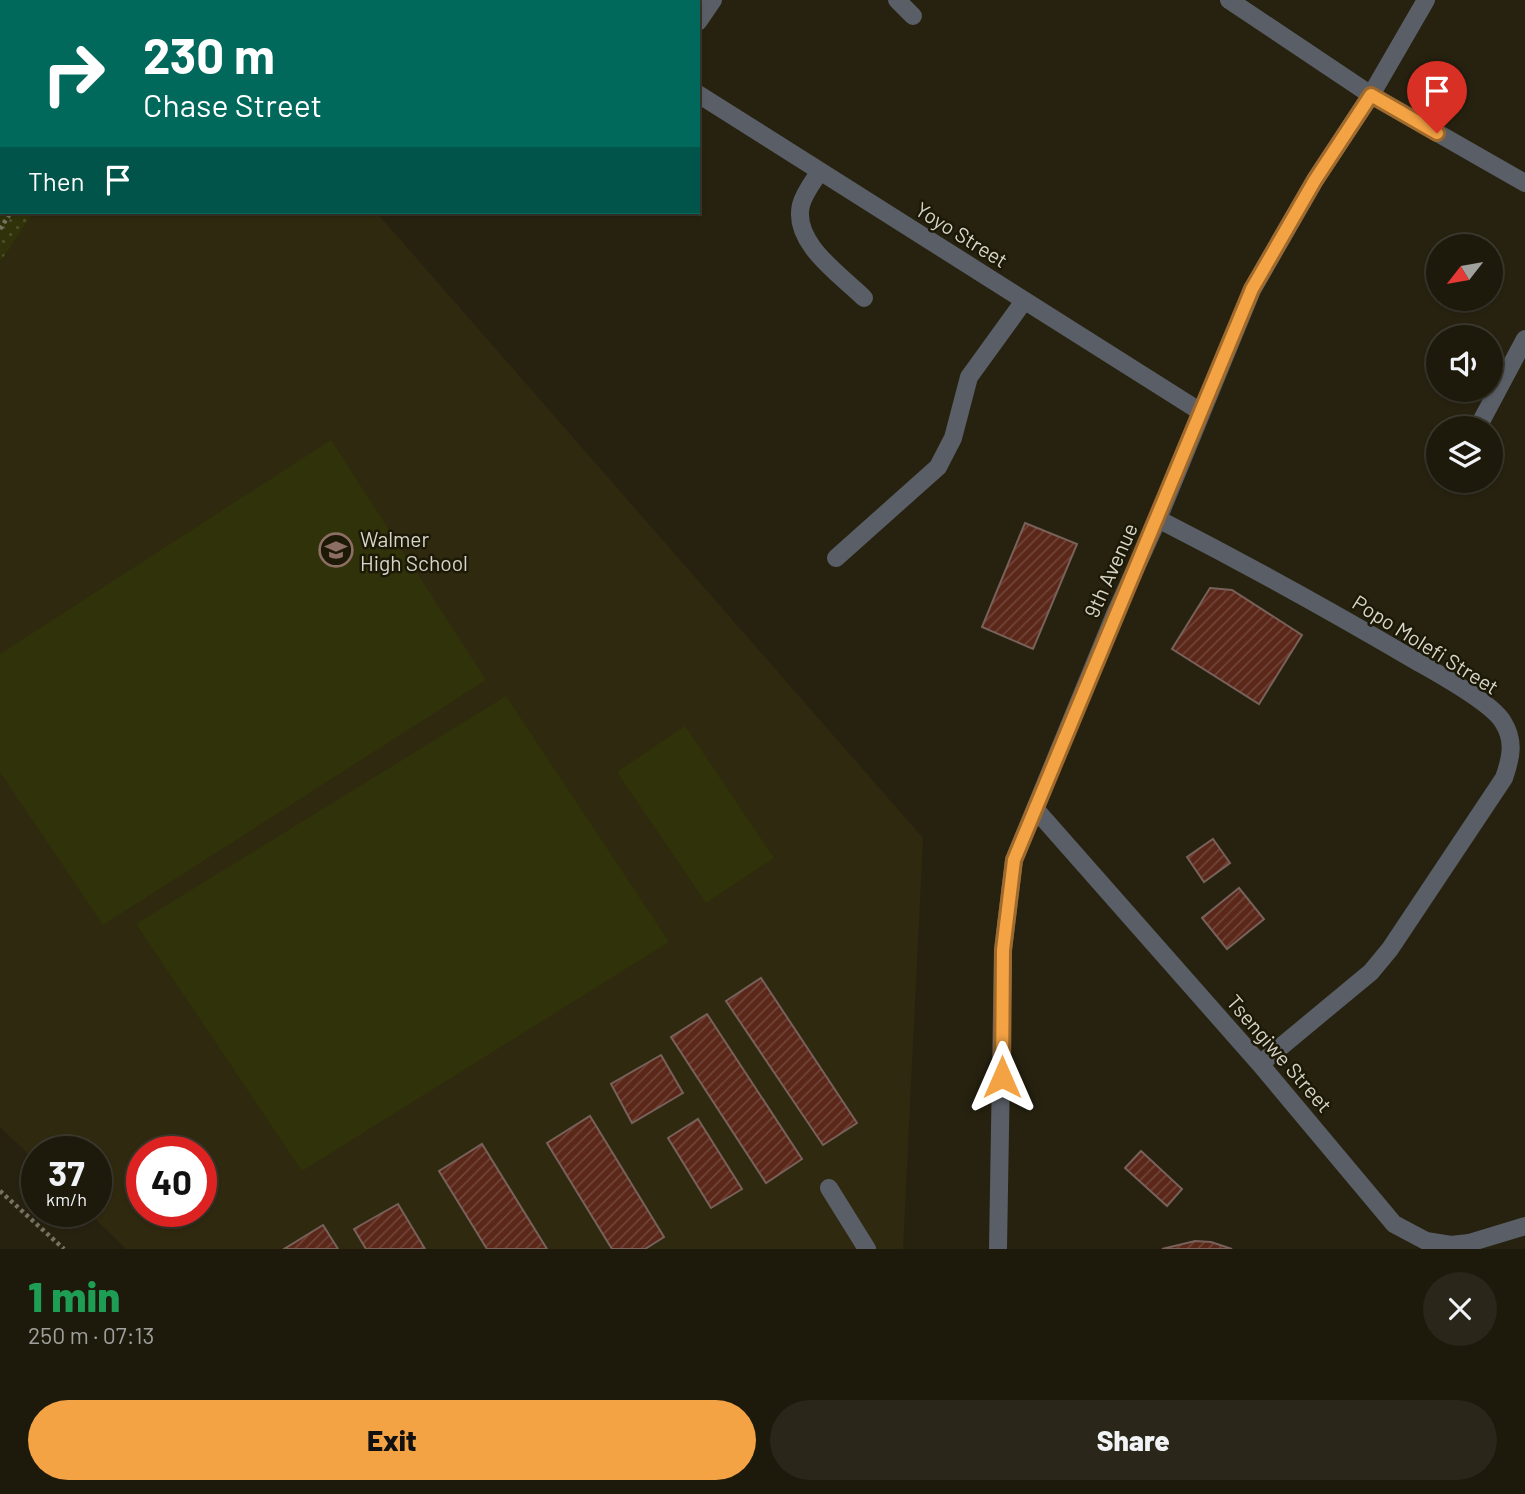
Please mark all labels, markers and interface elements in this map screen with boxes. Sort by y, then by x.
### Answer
text: 230 m [143,25,275,84]
icon: right [28,28,119,119]
pin [1407,61,1467,133]
icon: arrive [1418,72,1456,110]
text: Chase Street [143,85,322,123]
icon: arrive [99,161,137,199]
text: Then [28,165,85,196]
street label: Yoyo Street [911,196,1013,272]
north arrow [1426,234,1503,312]
map controls [1426,234,1503,493]
button: sound [1426,325,1503,402]
button: layers [1426,416,1503,493]
street label: 9th Avenue [1078,519,1142,621]
place label: Walmer High School [360,526,468,575]
school or university icon: Walmer High School [317,531,355,569]
street label: Popo Molefi Street [1348,589,1504,699]
street label: Tsengiwe Street [1222,989,1338,1117]
position arrow [965,1040,1039,1114]
speed limit sign: 40 [126,1136,217,1227]
text: 37 [48,1151,85,1193]
text: km/h [46,1188,87,1210]
text: 1 min [28,1270,120,1320]
button: close [1423,1272,1497,1346]
text: 250 m · 07:13 [28,1321,154,1349]
button: Exit [28,1400,756,1480]
button: Share [770,1400,1497,1480]

